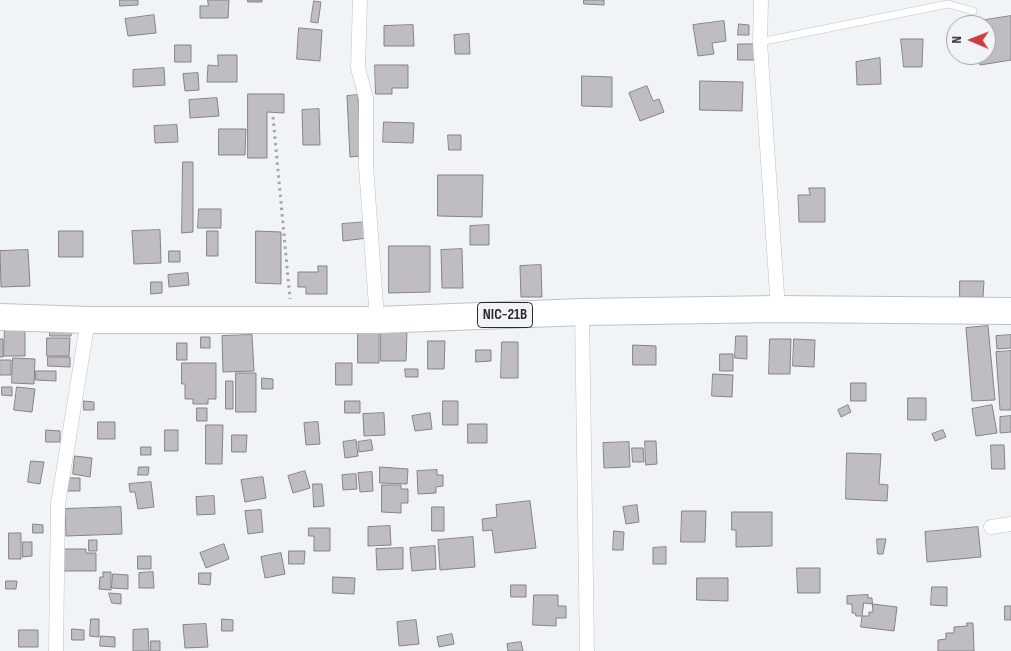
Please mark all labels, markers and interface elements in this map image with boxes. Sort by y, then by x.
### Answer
north arrow [946,15,996,65]
text: N [948,36,965,44]
road number: NIC-21B [478,302,532,328]

